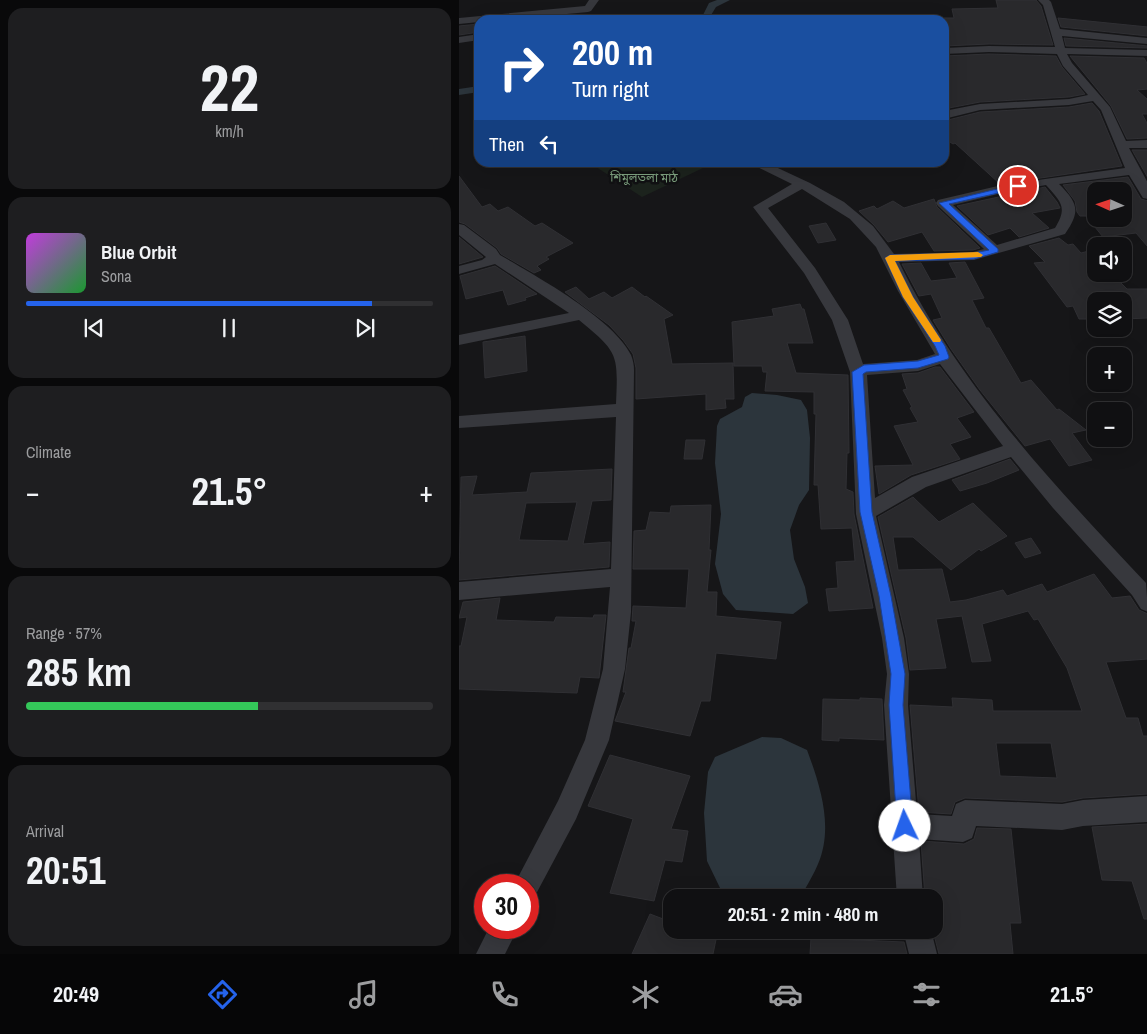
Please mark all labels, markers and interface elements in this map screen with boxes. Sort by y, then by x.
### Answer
text: 200 m [572,29,653,76]
icon: right [489,35,554,100]
text: 22 [200,44,259,131]
text: Turn right [572,74,649,104]
text: km/h [215,120,244,142]
icon: left [535,130,563,158]
text: Then [489,131,525,157]
pin [997,165,1039,207]
park label: শিমুলতলা মাঠ [609,170,678,186]
icon: arrive [1004,172,1032,200]
north arrow [1087,182,1131,228]
map controls [1087,182,1132,447]
button: sound [1087,237,1132,282]
text: Blue Orbit [101,239,176,265]
text: Sona [101,265,132,287]
button: layers [1087,292,1132,337]
icon: previous [80,314,108,342]
icon: pause [215,314,243,342]
icon: next [351,314,379,342]
button: + [1087,347,1132,392]
button: − [1087,402,1132,447]
text: Climate [26,441,71,463]
text: 21.5° [192,466,267,517]
text: − [26,473,39,511]
text: + [420,473,433,511]
text: Range · 57% [26,622,102,644]
text: 285 km [26,647,132,698]
position arrow [878,799,930,851]
text: Arrival [26,820,64,842]
text: 20:51 [26,845,106,896]
speed limit sign: 30 [474,874,539,939]
text: 20:51 · 2 min · 480 m [728,901,878,927]
icon: directions [205,977,240,1012]
icon: music [346,977,381,1012]
icon: phone [487,977,522,1012]
icon: climate [628,977,663,1012]
icon: car [768,977,803,1012]
icon: filters [909,977,944,1012]
text: 20:49 [53,979,99,1009]
text: 21.5° [1050,979,1094,1009]

